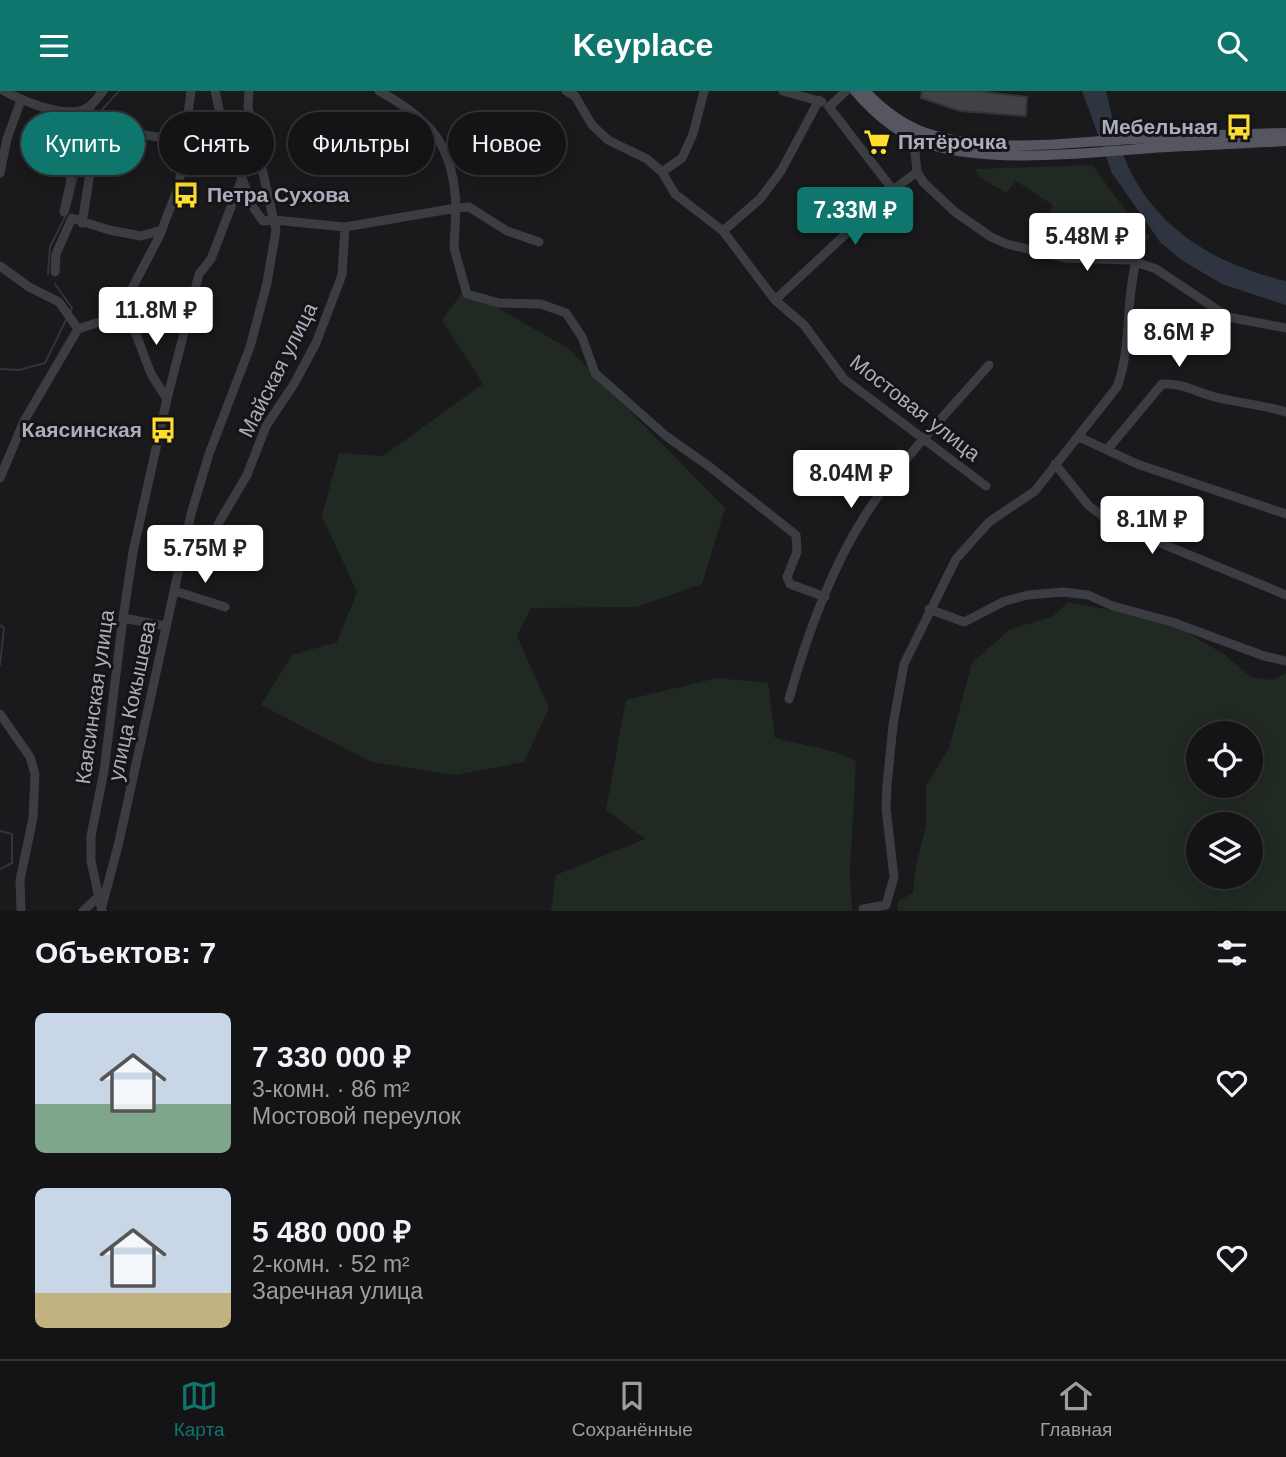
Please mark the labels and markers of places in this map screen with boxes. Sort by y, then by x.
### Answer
bus stop icon: Мебельная [1224,112,1254,142]
place label: Мебельная [1102,115,1218,138]
supermarket icon: Пятёрочка [862,127,892,157]
place label: Пятёрочка [898,130,1007,153]
bus stop icon: Петра Сухова [171,180,201,210]
place label: Петра Сухова [207,183,350,206]
pin: 7.33M ₽ [790,187,920,247]
pin: 5.48M ₽ [1022,213,1152,273]
pin: 11.8M ₽ [91,287,221,347]
pin: 8.6M ₽ [1122,309,1236,369]
bus stop icon: Каясинская [148,415,178,445]
place label: Каясинская [22,418,142,441]
pin: 8.04M ₽ [786,451,916,510]
pin: 8.1M ₽ [1095,497,1209,556]
pin: 5.75M ₽ [140,525,270,585]

